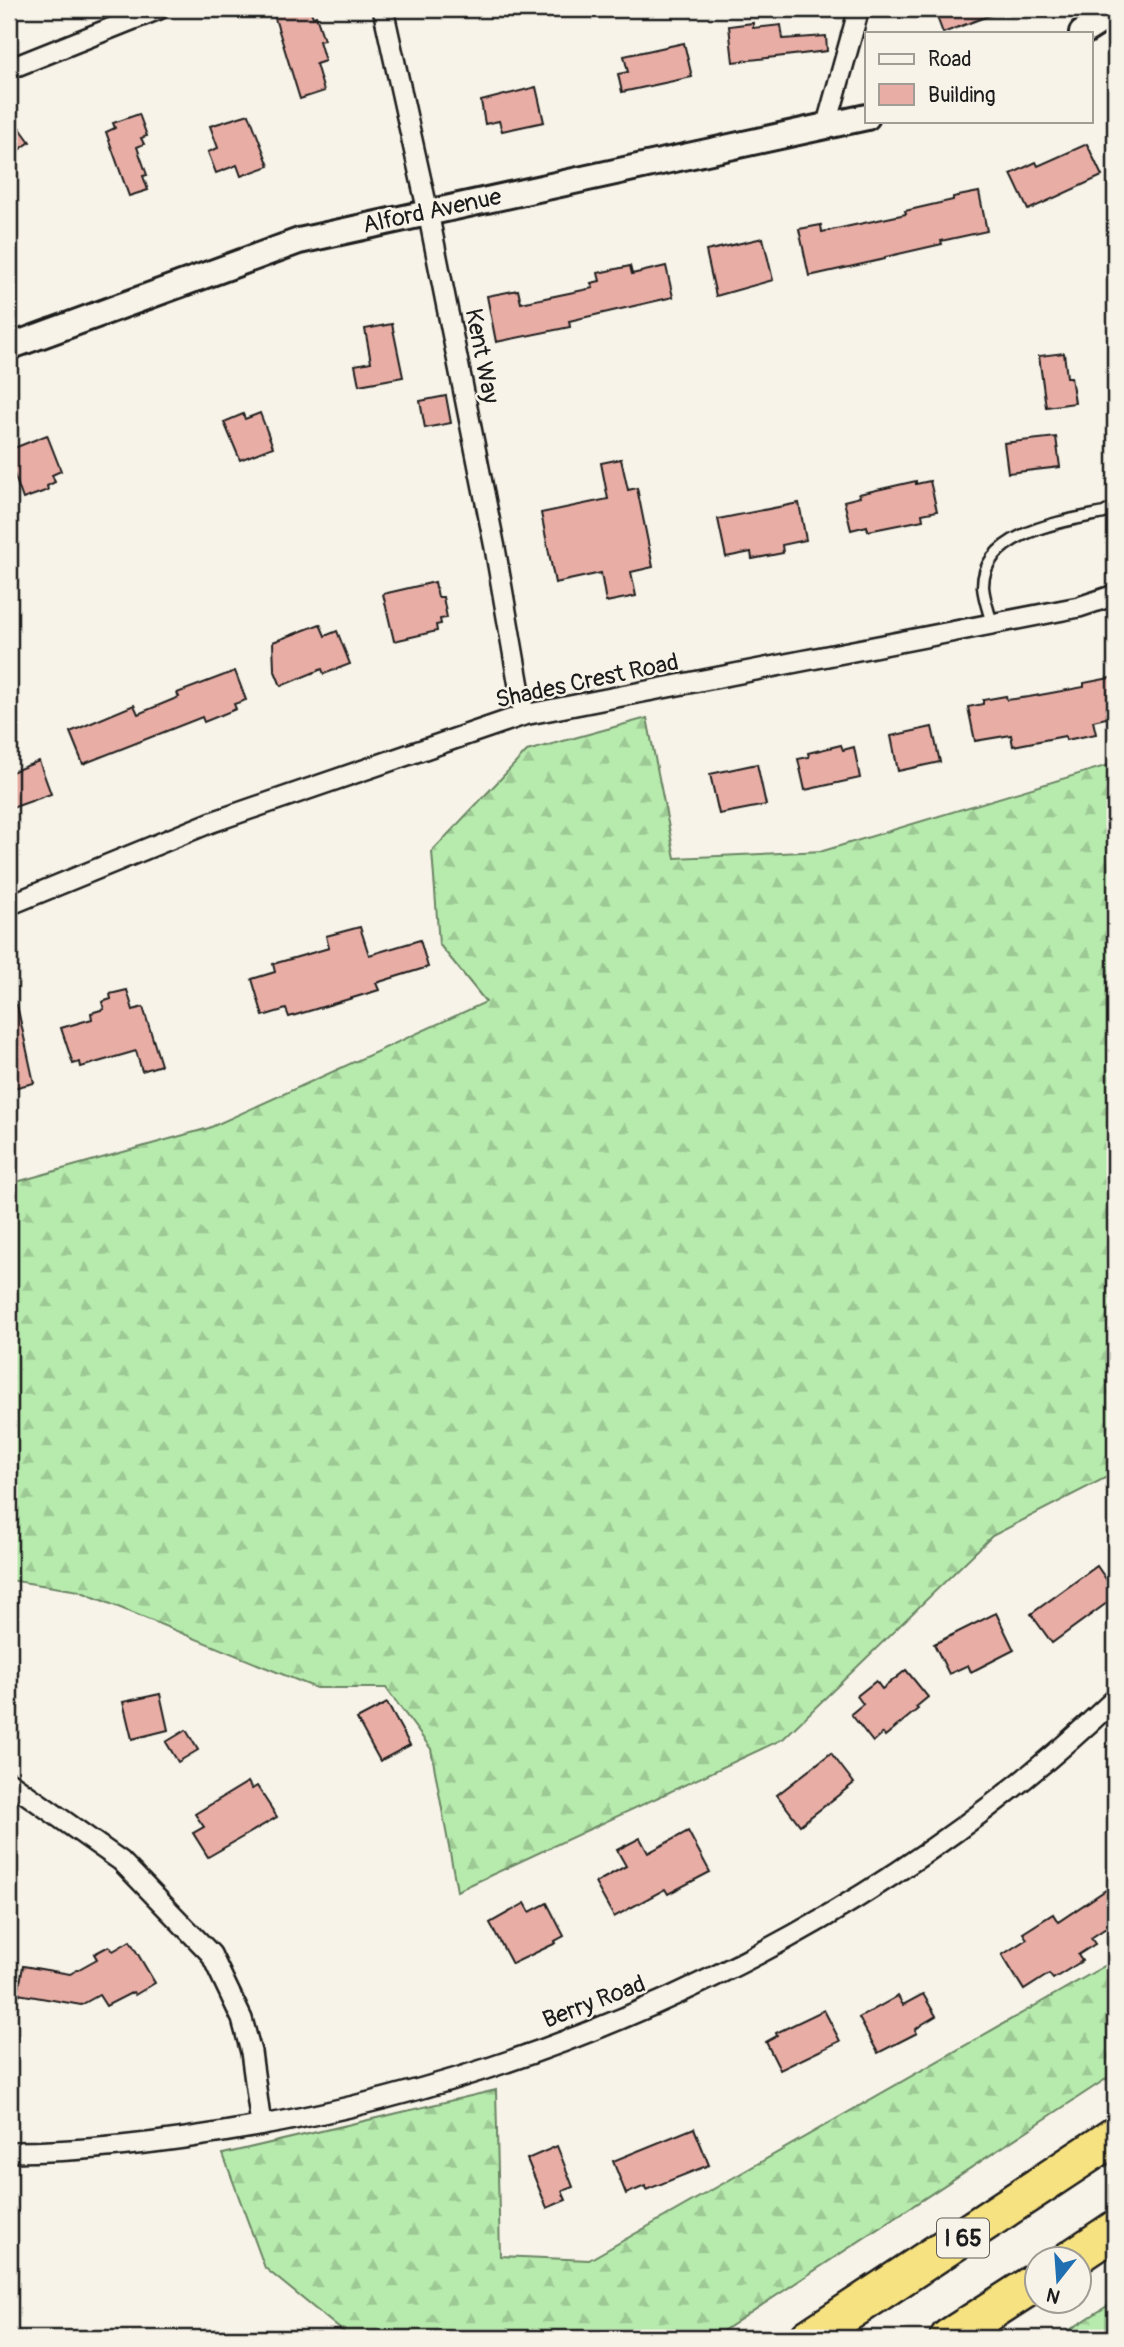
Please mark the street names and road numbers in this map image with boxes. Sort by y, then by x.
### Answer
street label: Alford Avenue [360,182,504,240]
street label: Kent Way [459,306,505,406]
street label: Shades Crest Road [493,647,681,715]
street label: Berry Road [539,1969,649,2035]
road number: I 65 [937,2218,989,2258]

